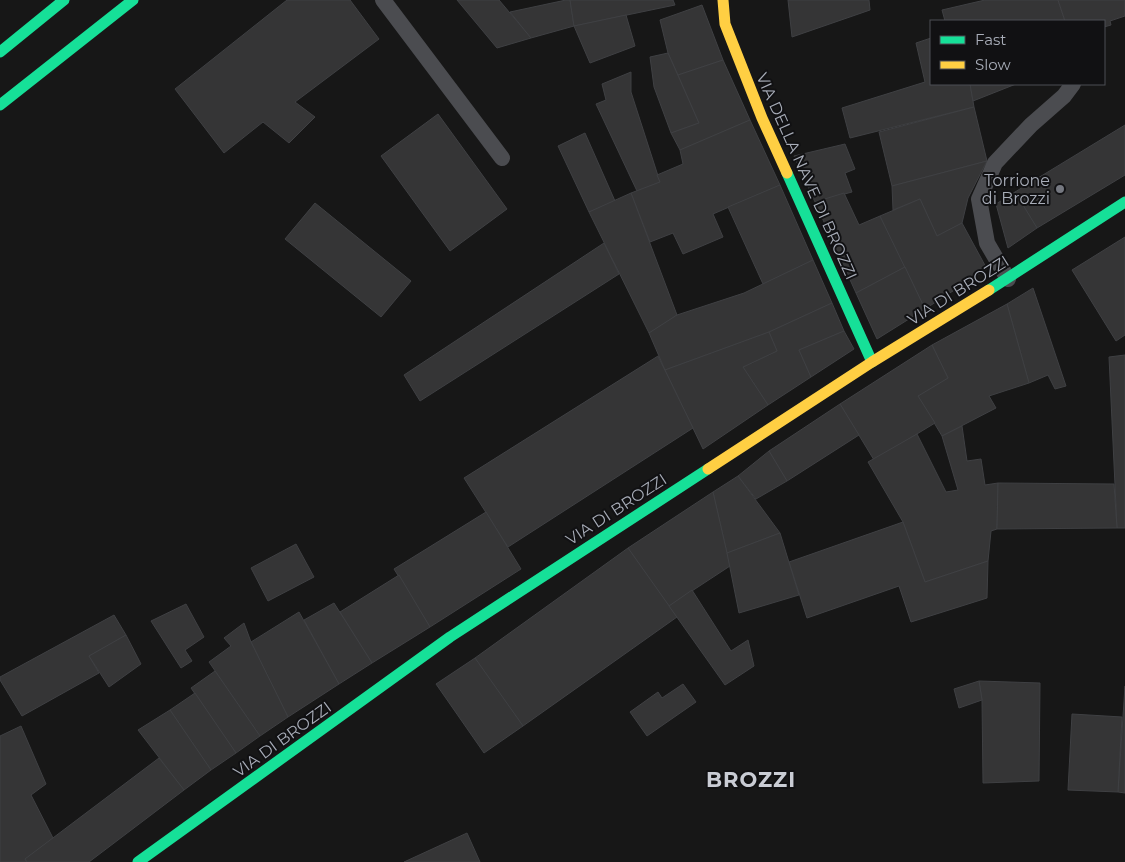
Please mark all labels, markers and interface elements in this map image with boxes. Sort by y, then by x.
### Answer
legend [930,20,1105,85]
text: Fast [975,30,1006,49]
text: Slow [975,55,1011,74]
street label: VIA DELLA NAVE DI BROZZI [752,70,861,283]
place label: Torrione di Brozzi [982,171,1050,208]
marker: Torrione di Brozzi [1054,183,1066,195]
street label: VIA DI BROZZI [904,252,1013,329]
street label: VIA DI BROZZI [562,470,670,549]
street label: VIA DI BROZZI [230,698,335,781]
district label: BROZZI [706,767,796,792]

